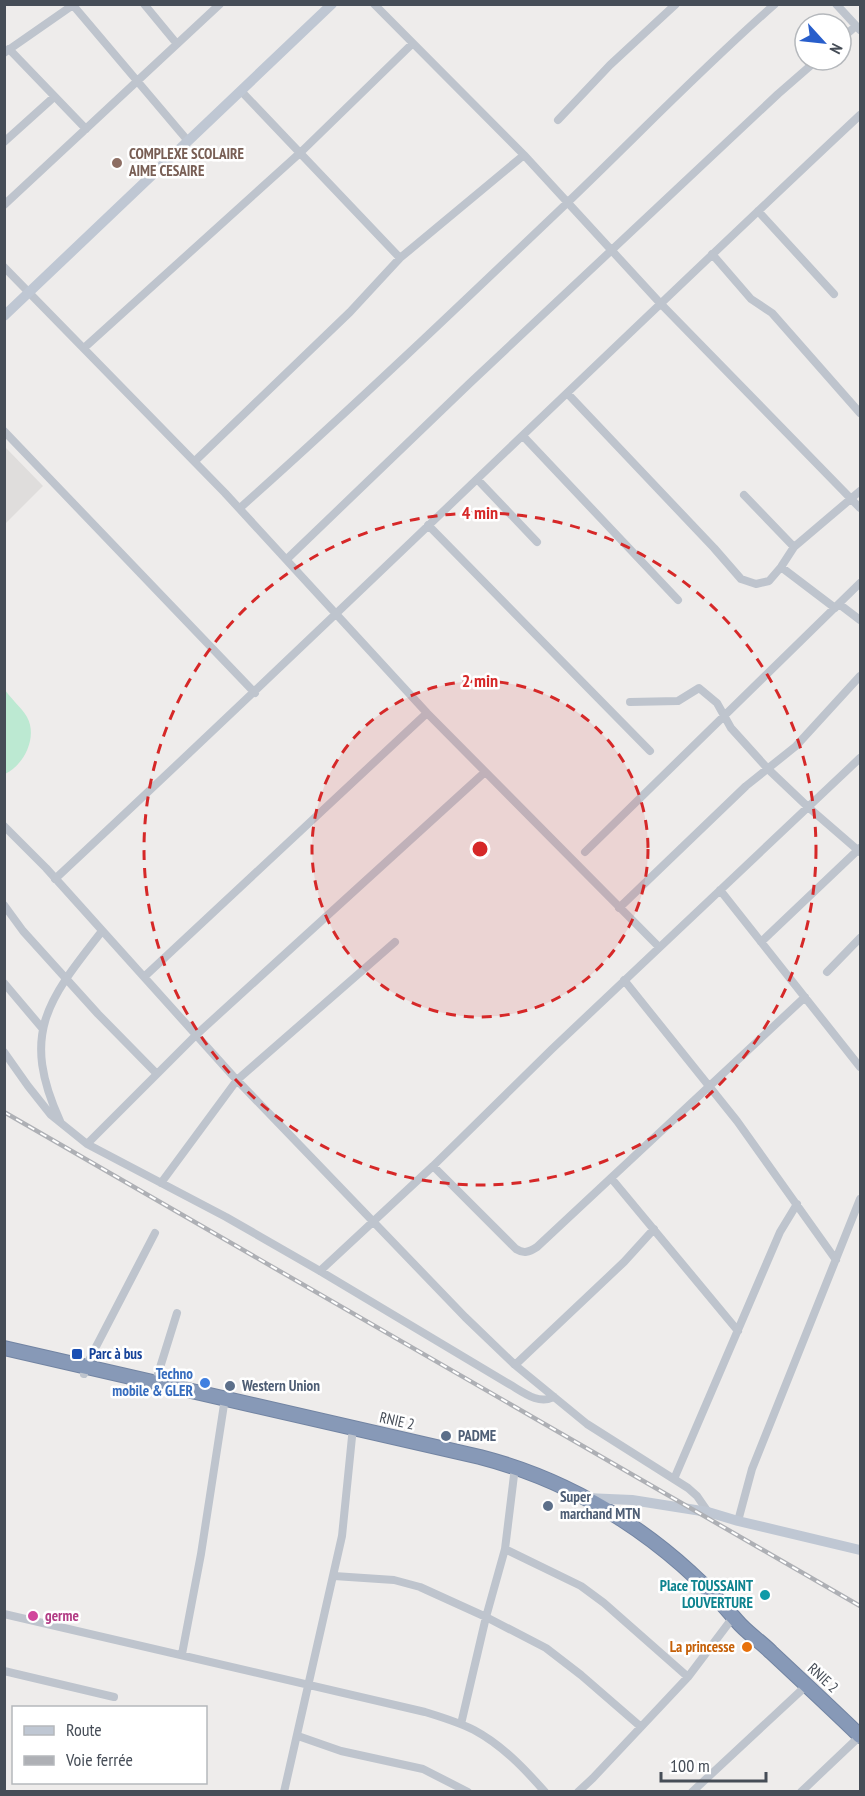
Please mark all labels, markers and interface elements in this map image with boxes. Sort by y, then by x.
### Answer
north arrow [793,12,853,72]
text: N [825,40,847,57]
place label: COMPLEXE SCOLAIRE AIME CESAIRE [128,144,244,180]
marker: COMPLEXE SCOLAIRE AIME CESAIRE [110,156,124,170]
text: 4 min [462,501,498,524]
text: 2 min [462,669,498,692]
centre of rings [470,839,490,859]
place label: Parc à bus [89,1344,142,1363]
marker: Parc à bus [70,1347,84,1361]
place label: Techno mobile & GLER [112,1364,193,1400]
marker: Techno mobile & GLER [198,1376,212,1390]
place label: Western Union [241,1376,320,1395]
marker: Western Union [223,1379,237,1393]
street label: RNIE 2 [378,1407,416,1434]
place label: PADME [458,1426,496,1445]
marker: PADME [439,1429,453,1443]
place label: Super marchand MTN [560,1487,640,1523]
marker: Super marchand MTN [541,1499,555,1513]
place label: Place TOUSSAINT LOUVERTURE [660,1576,753,1612]
marker: Place TOUSSAINT LOUVERTURE [758,1588,772,1602]
place label: germe [45,1606,79,1625]
marker: germe [26,1609,40,1623]
place label: La princesse [670,1637,735,1656]
marker: La princesse [740,1640,754,1654]
street label: RNIE 2 [804,1659,843,1697]
legend [12,1706,207,1784]
text: Route [66,1718,102,1741]
scale bar [661,1745,766,1783]
text: Voie ferrée [65,1748,133,1771]
text: 100 m [670,1754,710,1777]

